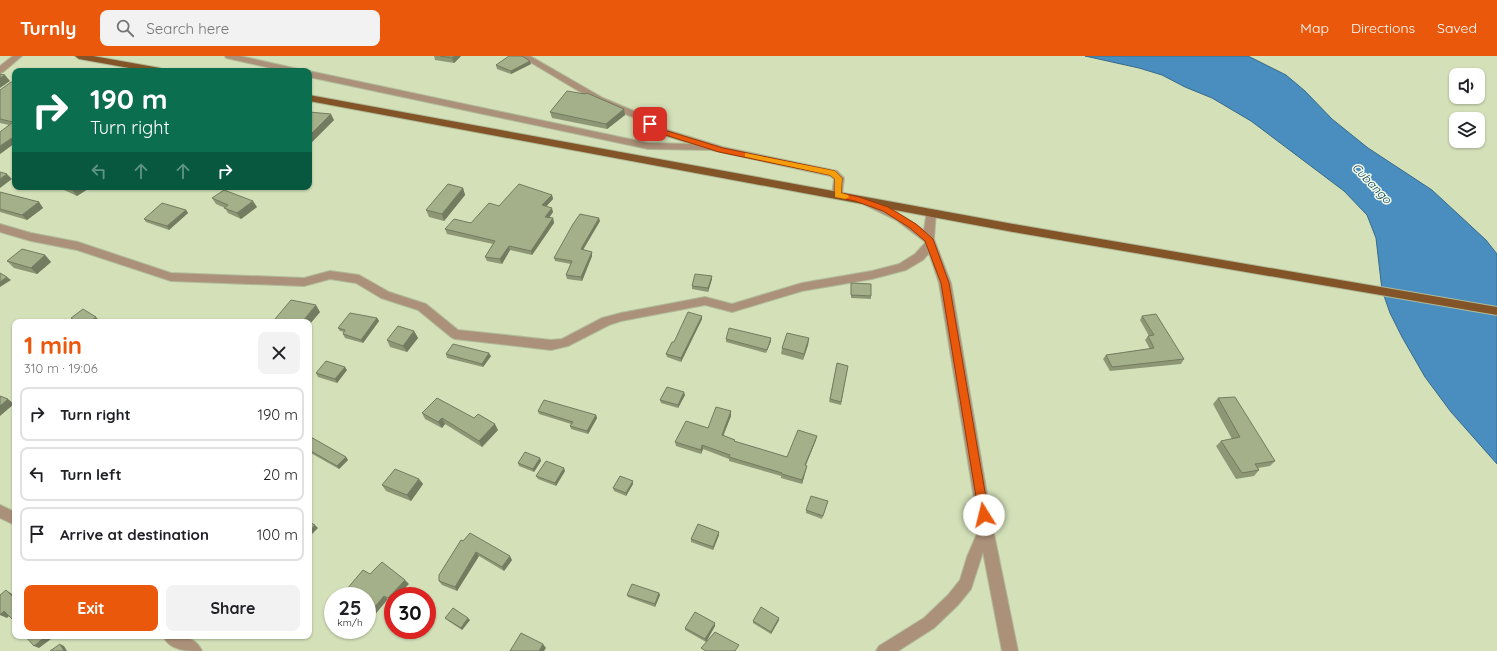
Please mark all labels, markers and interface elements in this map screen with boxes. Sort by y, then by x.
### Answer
search box [100,10,380,46]
text: Turnly [20,16,76,40]
icon: search [114,17,136,39]
text: Search here [146,19,229,38]
text: Map [1300,19,1329,37]
text: Directions [1351,19,1415,37]
text: Saved [1437,19,1477,37]
map controls [1449,68,1485,148]
button: sound [1449,68,1485,104]
text: 190 m [90,81,168,116]
icon: right [24,84,76,136]
pin [633,107,667,141]
button: layers [1449,112,1485,148]
icon: arrive [639,113,661,135]
text: Turn right [90,116,170,139]
icon: left [88,160,110,182]
icon: ahead [130,160,152,182]
icon: ahead [172,160,194,182]
icon: right [214,160,236,182]
water label: Cubango [1349,160,1396,207]
text: 1 min [24,330,82,360]
button: close [258,332,300,374]
text: 310 m · 19:06 [24,360,98,376]
icon: right [26,403,48,425]
text: Turn right [60,405,131,424]
text: 190 m [257,405,298,424]
icon: left [26,463,48,485]
text: Turn left [60,465,122,484]
text: 20 m [263,465,298,484]
position arrow [963,494,1005,536]
icon: arrive [26,523,48,545]
text: Arrive at destination [60,525,209,544]
text: 100 m [257,525,298,544]
button: Exit [24,585,158,631]
button: Share [166,585,300,631]
speed limit sign: 30 [384,587,436,639]
text: 25 [339,595,361,620]
text: km/h [337,616,363,629]

